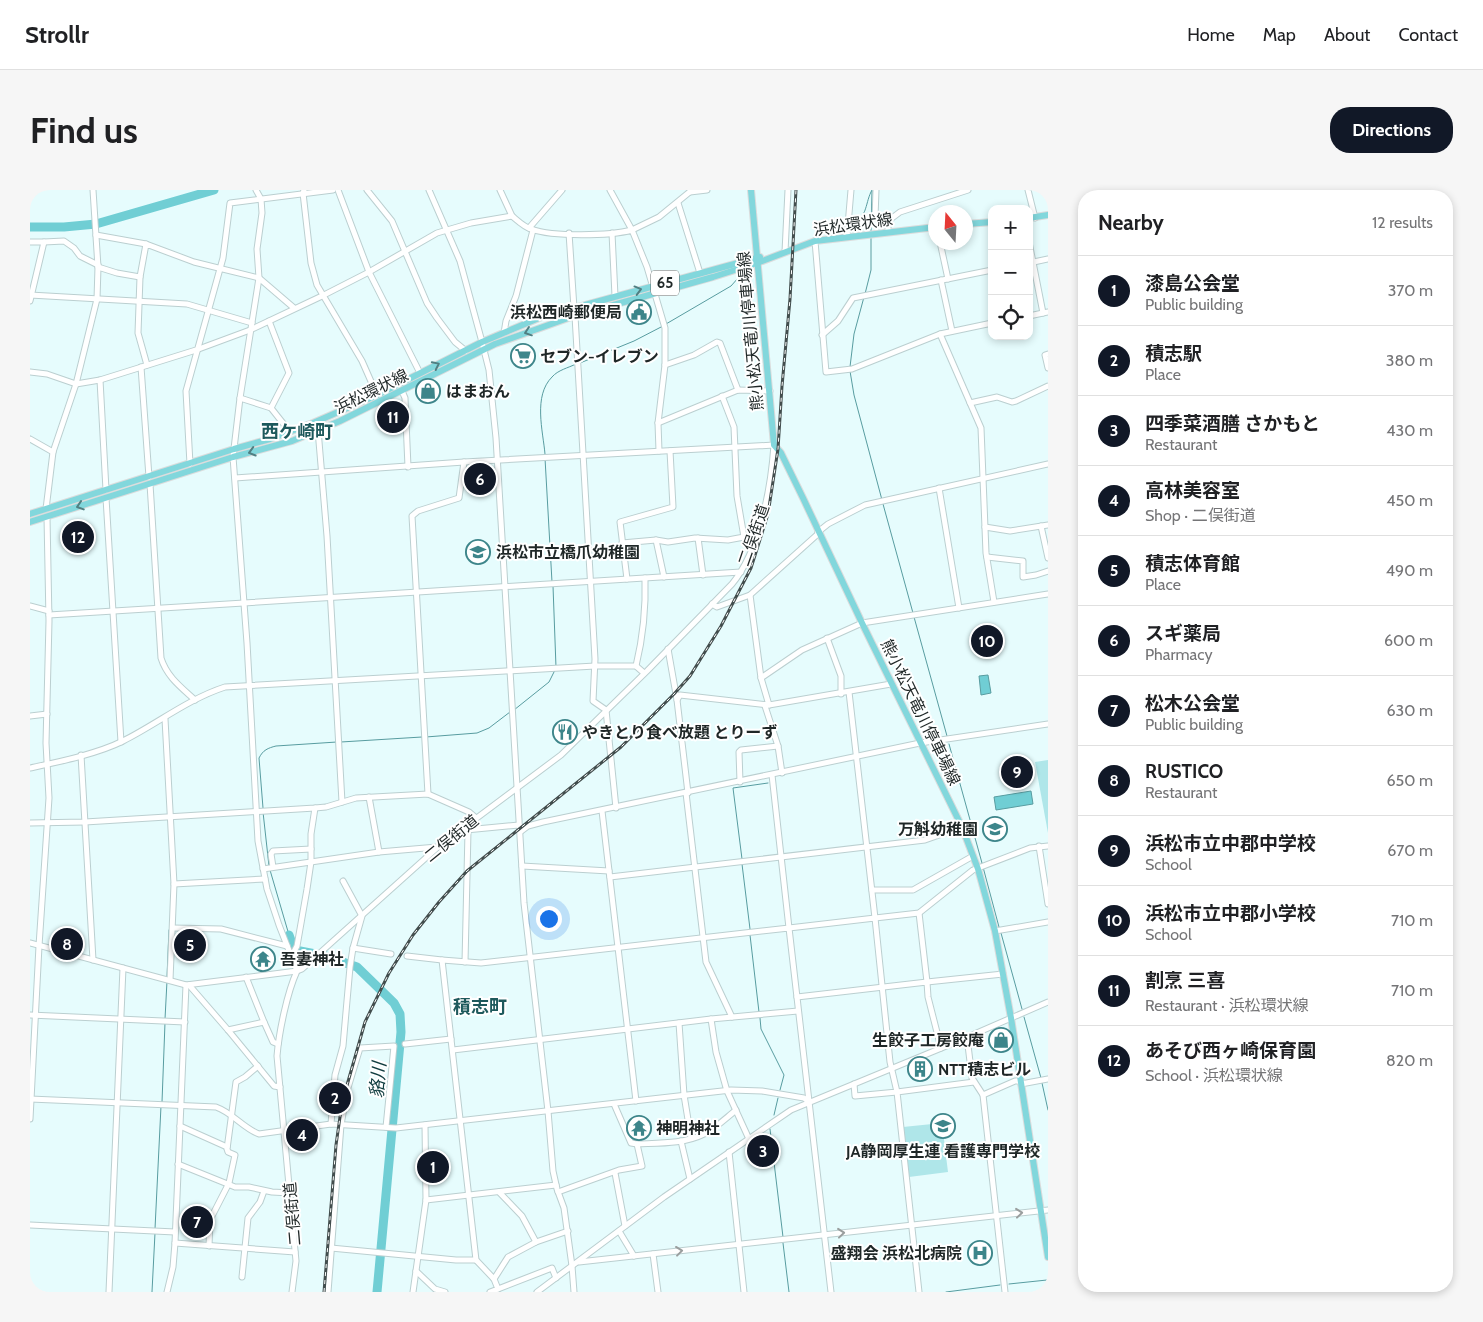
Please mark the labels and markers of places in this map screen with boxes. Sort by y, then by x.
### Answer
public building icon: 浜松西崎郵便局 [626,299,652,325]
place label: 浜松西崎郵便局 [510,303,622,322]
supermarket icon: セブン-イレブン [510,343,536,369]
place label: セブン-イレブン [540,347,659,366]
shop icon: はまおん [415,378,441,404]
place label: はまおん [446,382,510,401]
pin: 11 [377,398,409,436]
pin: 6 [464,460,496,498]
pin: 12 [62,518,94,556]
school or university icon: 浜松市立橋爪幼稚園 [465,539,491,565]
place label: 浜松市立橋爪幼稚園 [496,543,640,562]
pin: 10 [971,622,1003,660]
restaurant icon: やきとり食べ放題 とりーず [552,719,578,745]
place label: やきとり食べ放題 とりーず [582,723,778,742]
pin: 9 [1001,753,1033,791]
school or university icon: 万斛幼稚園 [982,816,1008,842]
place label: 万斛幼稚園 [898,820,978,839]
pin: 8 [51,925,83,963]
pin: 5 [174,926,206,964]
temple icon: 吾妻神社 [250,946,276,972]
place label: 吾妻神社 [280,950,344,969]
shop icon: 生餃子工房餃庵 [988,1027,1014,1053]
place label: 生餃子工房餃庵 [872,1031,984,1050]
building icon: NTT積志ビル [907,1056,933,1082]
place label: NTT積志ビル [938,1060,1031,1079]
pin: 2 [319,1079,351,1117]
school or university icon: JA静岡厚生連 看護専門学校 [930,1113,956,1139]
temple icon: 神明神社 [626,1115,652,1141]
pin: 4 [286,1116,318,1154]
place label: 神明神社 [656,1119,720,1138]
pin: 3 [747,1132,779,1170]
place label: JA静岡厚生連 看護専門学校 [845,1142,1040,1161]
pin: 1 [417,1148,449,1186]
pin: 7 [181,1203,213,1241]
hospital icon: 盛翔会 浜松北病院 [967,1240,993,1266]
place label: 盛翔会 浜松北病院 [830,1244,962,1263]

